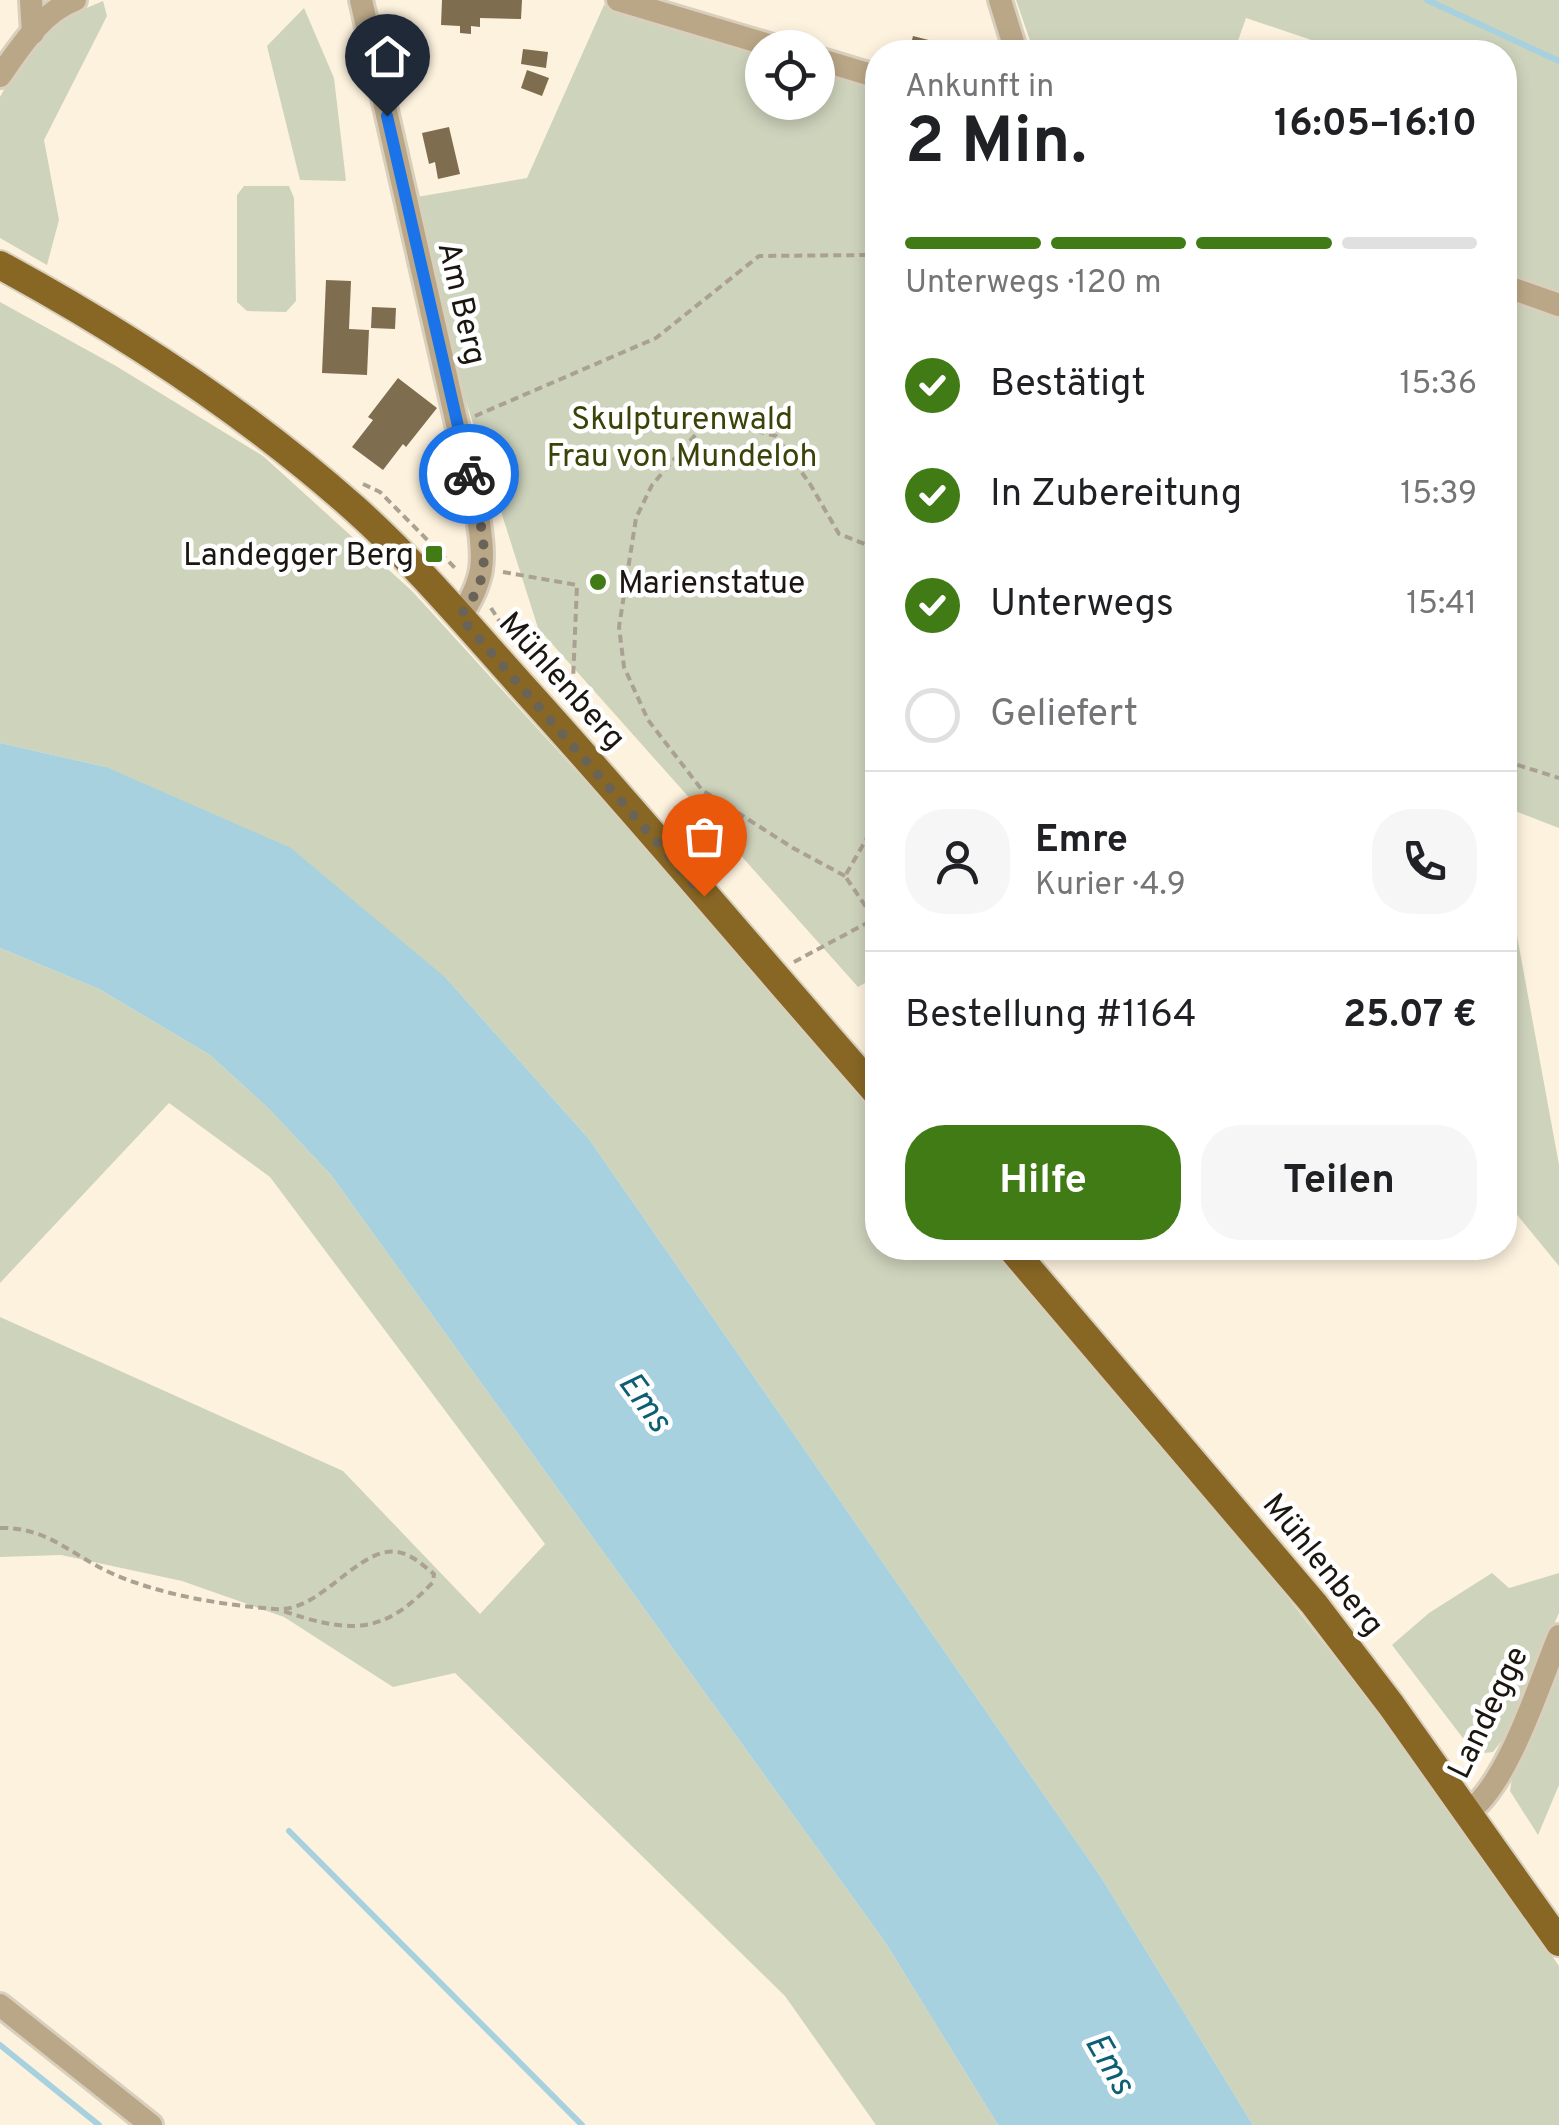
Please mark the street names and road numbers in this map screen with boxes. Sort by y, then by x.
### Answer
street label: Am Berg [427,238,494,369]
street label: Mühlenberg [489,605,633,759]
street label: Mühlenberg [1252,1487,1391,1645]
street label: Landegge [1441,1641,1539,1786]

